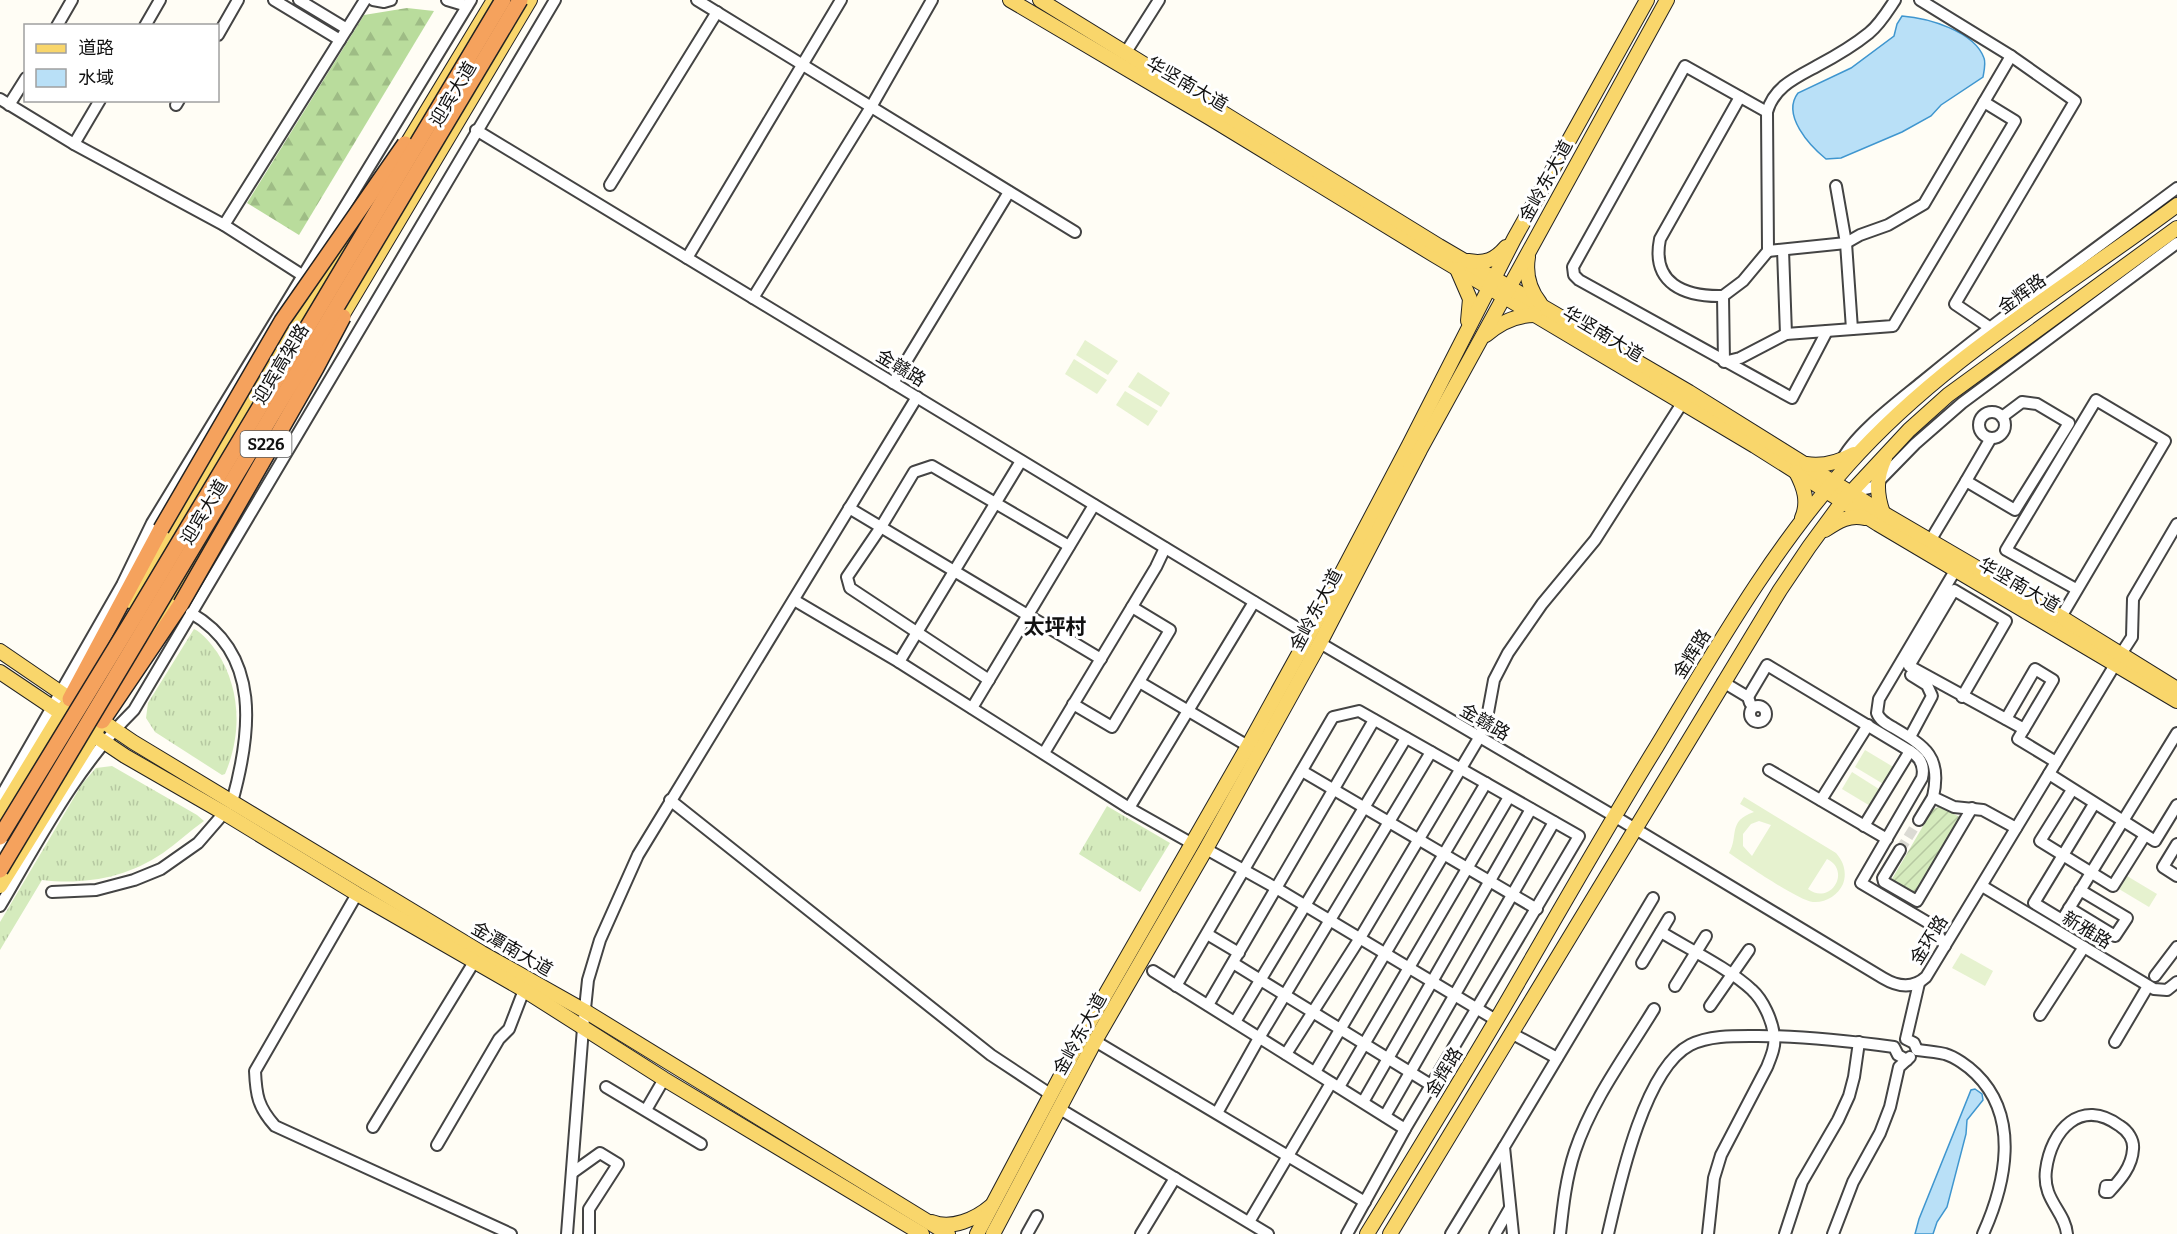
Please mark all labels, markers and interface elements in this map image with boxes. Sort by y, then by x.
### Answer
legend [24,24,219,102]
text: 道路 [78,37,114,59]
street label: 华坚南大道 [1143,52,1231,116]
street label: 迎宾大道 [425,57,481,131]
text: 水域 [78,67,114,89]
street label: 金岭东大道 [1515,136,1577,226]
street label: 金辉路 [1994,269,2050,319]
street label: 华坚南大道 [1559,301,1647,367]
street label: 迎宾高架路 [248,320,314,408]
street label: 金赣路 [872,345,930,391]
road number: S226 [240,431,292,457]
street label: 迎宾大道 [176,475,232,549]
street label: 华坚南大道 [1975,553,2063,617]
street label: 金岭东大道 [1285,565,1347,655]
district label: 太坪村 [1024,614,1087,640]
street label: 金辉路 [1668,625,1716,683]
street label: 金赣路 [1456,699,1514,745]
street label: 新雅路 [2058,907,2116,953]
street label: 金环路 [1905,911,1953,969]
street label: 金潭南大道 [468,917,556,981]
street label: 金岭东大道 [1049,989,1111,1079]
street label: 金辉路 [1421,1043,1467,1101]

